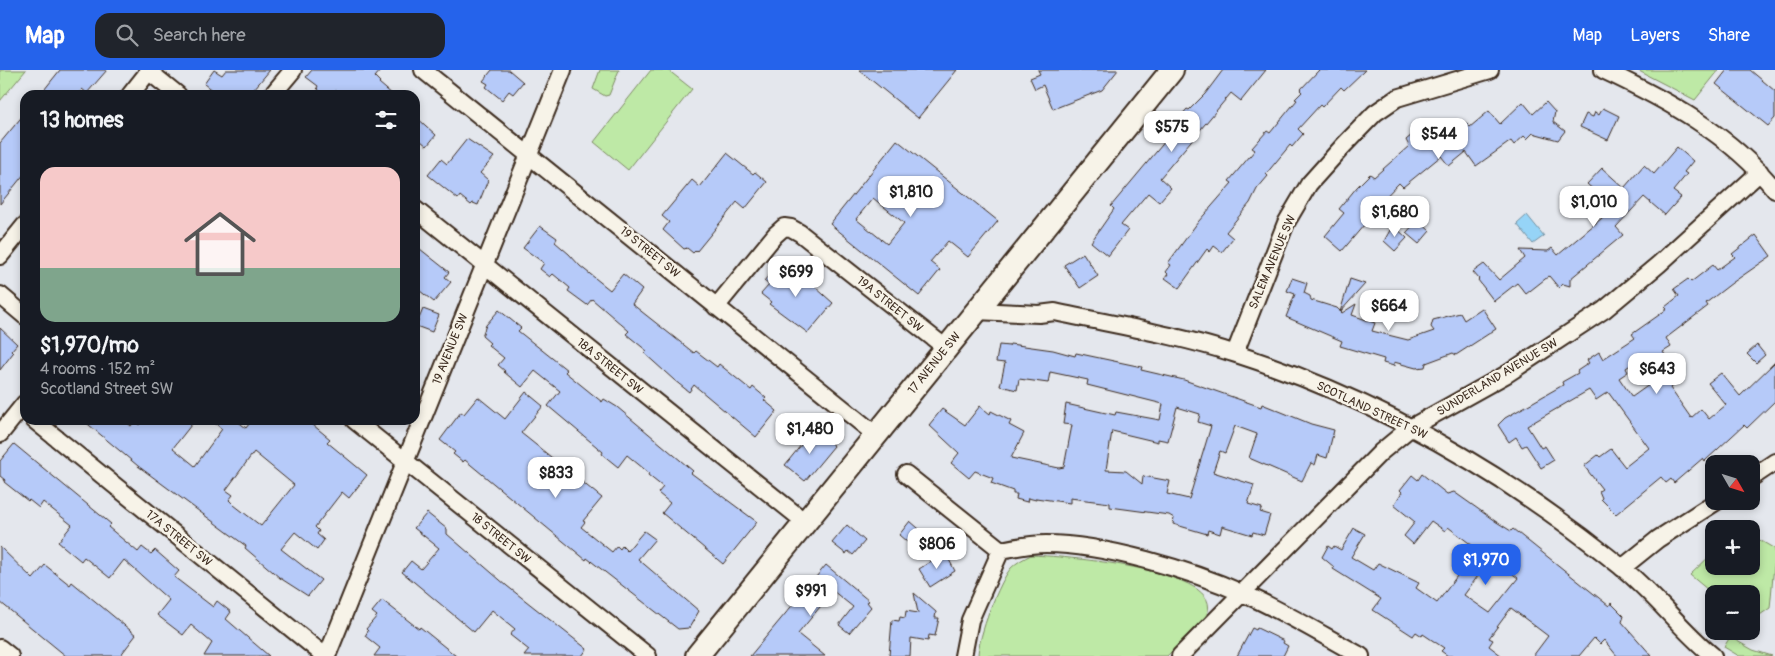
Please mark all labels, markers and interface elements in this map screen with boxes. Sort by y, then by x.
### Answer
search box [95,13,445,58]
text: Map [25,21,65,50]
icon: search [113,21,141,49]
text: Search here [153,23,246,47]
text: Map [1573,24,1602,47]
text: Layers [1630,24,1680,47]
text: Share [1708,24,1750,47]
icon: filters [372,106,400,134]
text: 13 homes [40,107,123,134]
pin: $575 [1142,111,1202,153]
text: $575 [1155,117,1189,137]
pin: $544 [1409,118,1469,160]
text: $544 [1421,124,1457,144]
pin: $1,810 [870,176,952,218]
text: $1,810 [889,182,933,202]
pin: $1,010 [1553,186,1635,228]
text: $1,010 [1570,192,1618,212]
pin: $1,680 [1354,196,1436,238]
icon: home [175,199,265,289]
text: $1,680 [1371,202,1419,222]
street label: SALEM AVENUE SW [1246,213,1299,312]
street label: 19 STREET SW [617,224,683,281]
pin: $699 [766,256,826,298]
text: $699 [779,262,813,282]
street label: 19A STREET SW [854,273,926,336]
pin: $664 [1359,290,1419,332]
text: $664 [1371,296,1407,316]
street label: 19 AVENUE SW [429,311,472,387]
street label: 17 AVENUE SW [905,329,964,397]
text: $1,970/mo [40,332,139,359]
street label: 18A STREET SW [574,335,646,398]
street label: SUNDERLAND AVENUE SW [1434,335,1561,420]
pin: $643 [1627,352,1687,395]
text: 4 rooms · 152 m² [40,359,155,379]
text: $643 [1639,359,1675,379]
street label: SCOTLAND STREET SW [1314,378,1430,443]
text: Scotland Street SW [40,379,174,399]
pin: $1,480 [769,412,851,455]
text: $1,480 [786,419,834,439]
north arrow [1705,455,1760,510]
map controls [1705,455,1760,640]
pin: $833 [526,456,586,499]
text: $833 [539,463,573,483]
street label: 17A STREET SW [142,507,215,570]
street label: 18 STREET SW [468,510,534,567]
button: + [1705,520,1760,575]
pin: $806 [907,528,967,570]
text: $806 [919,534,955,554]
pin: $1,970 [1445,544,1527,586]
text: $1,970 [1463,550,1509,570]
pin: $991 [781,574,841,617]
text: $991 [795,581,827,601]
button: − [1705,585,1760,640]

